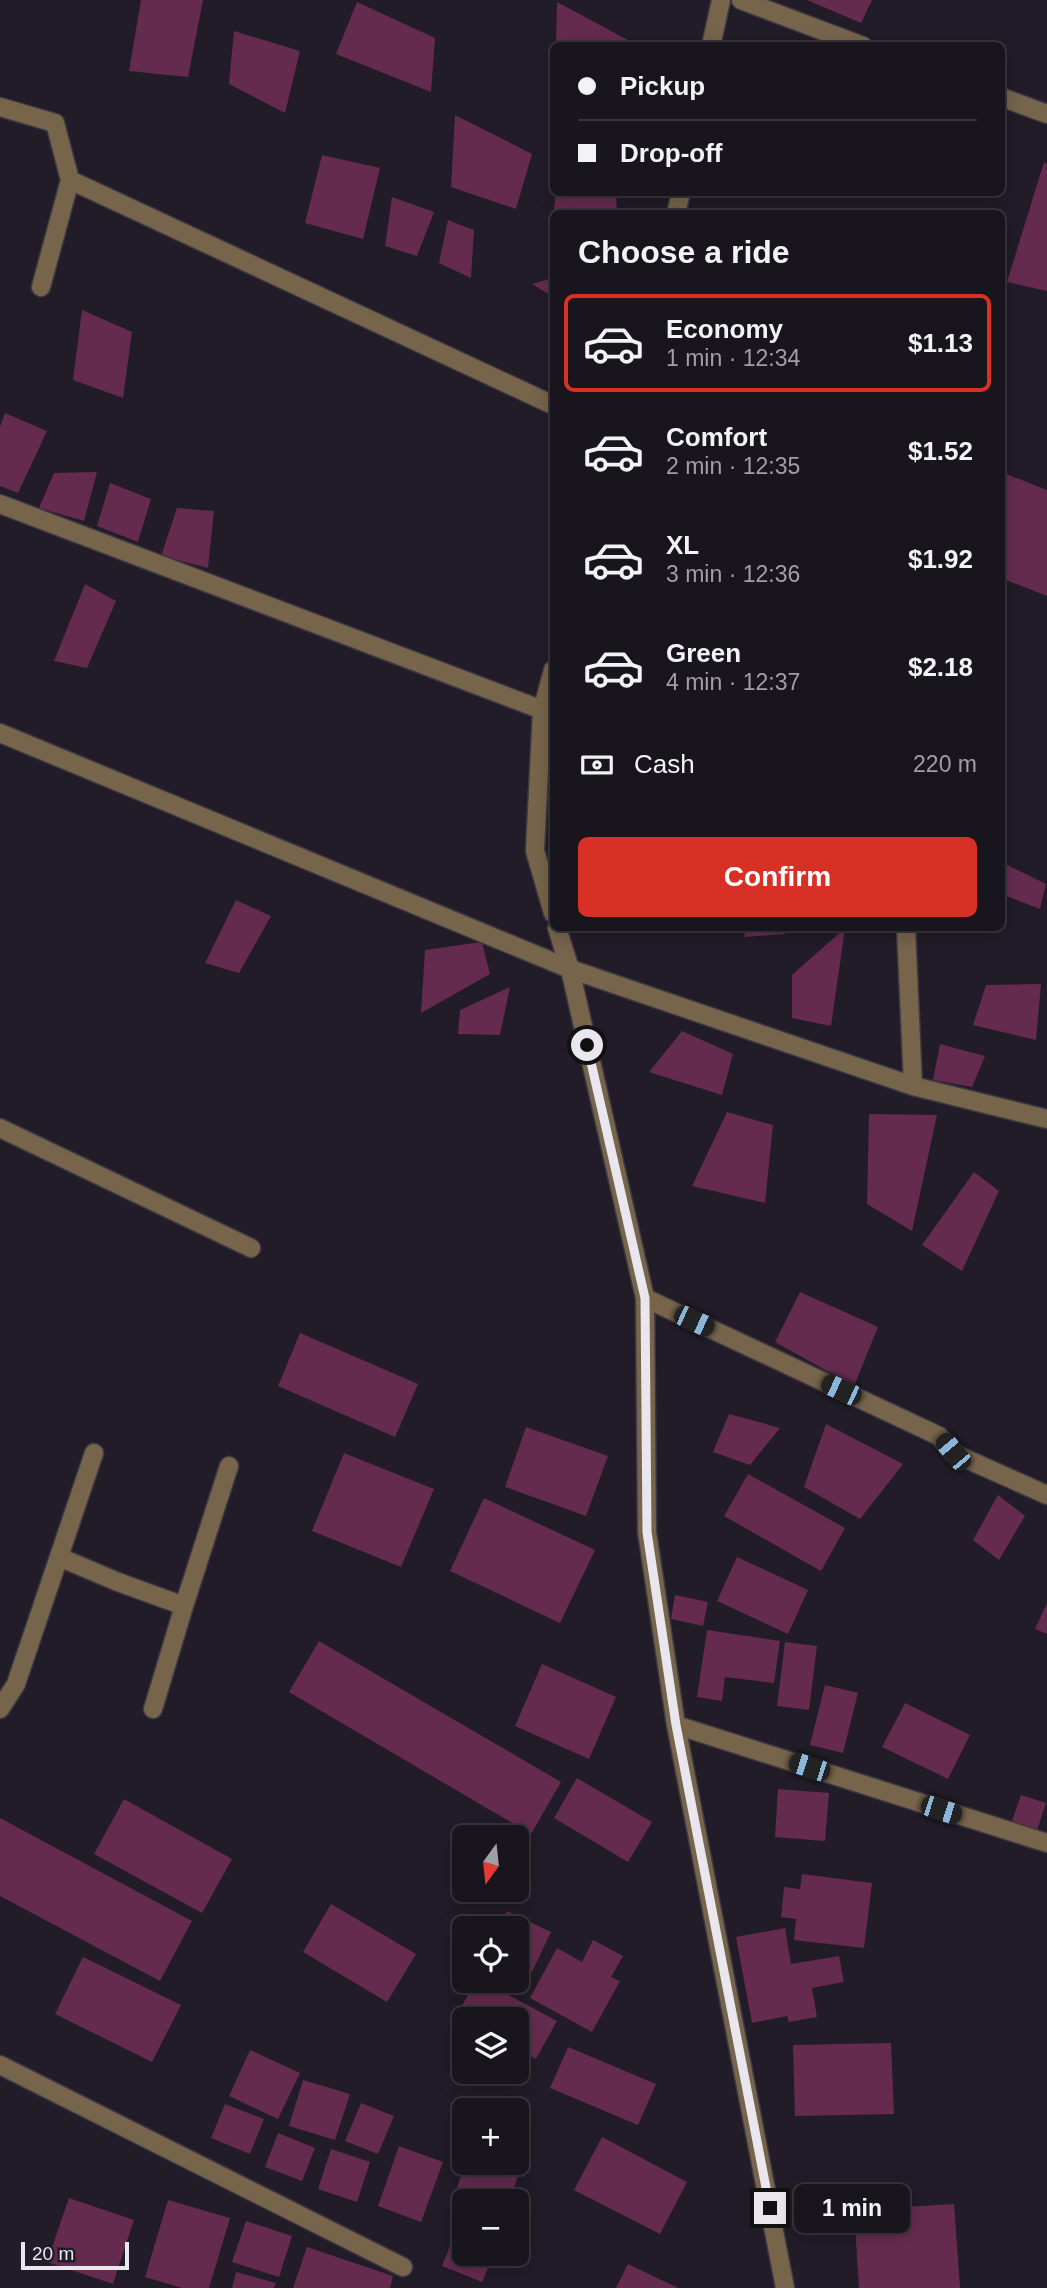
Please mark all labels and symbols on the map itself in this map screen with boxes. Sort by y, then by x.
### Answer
route start [571,1029,603,1061]
car [671,1303,718,1339]
car [818,1372,865,1408]
car [932,1429,975,1475]
car [786,1751,833,1783]
car [918,1794,965,1826]
north arrow [452,1825,528,1902]
callout: 1 min [794,2184,910,2232]
route end [754,2192,786,2224]
scale bar [21,2239,130,2271]

